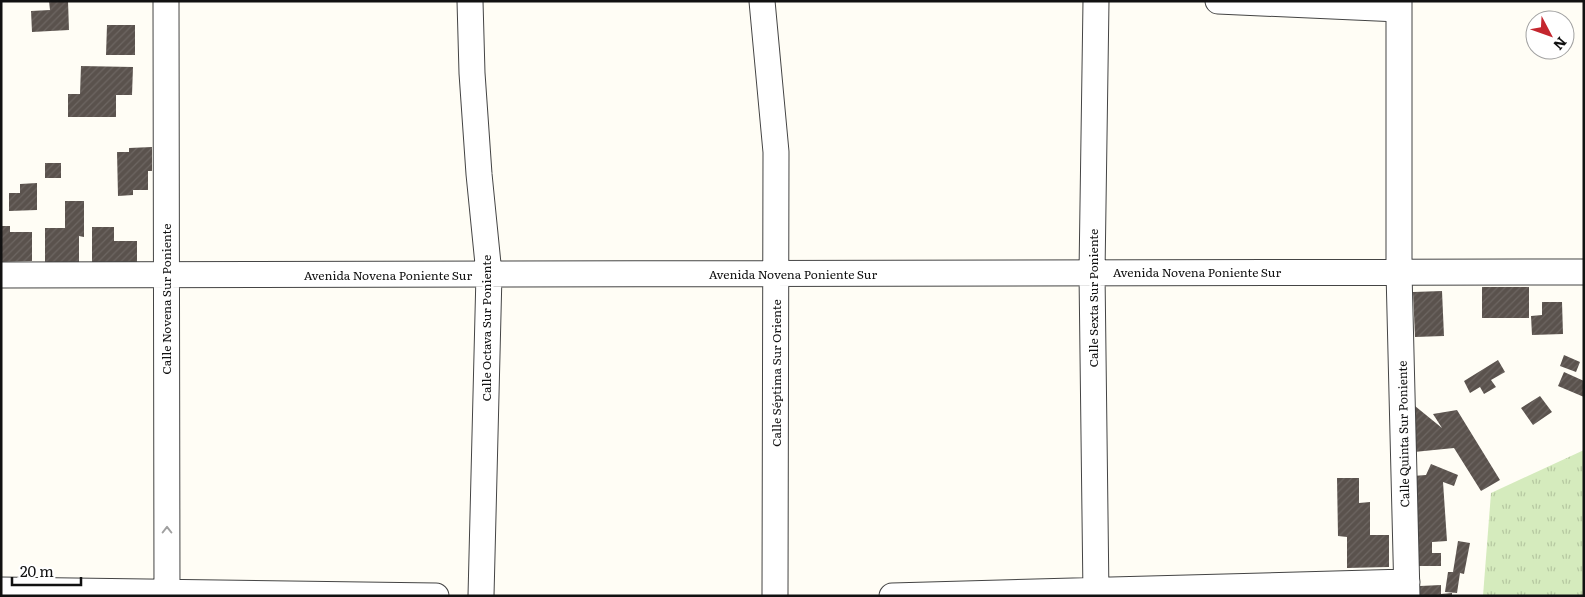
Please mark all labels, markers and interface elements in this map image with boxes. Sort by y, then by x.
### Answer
north arrow [1525,10,1575,60]
text: N [1549,33,1572,55]
street label: Calle Novena Sur Poniente [157,224,175,374]
street label: Calle Sexta Sur Poniente [1084,229,1102,367]
street label: Calle Octava Sur Poniente [477,255,495,401]
street label: Avenida Novena Poniente Sur [1113,263,1281,281]
street label: Avenida Novena Poniente Sur [709,265,877,283]
street label: Avenida Novena Poniente Sur [304,266,472,284]
street label: Calle Séptima Sur Oriente [767,299,785,447]
street label: Calle Quinta Sur Poniente [1393,360,1413,508]
one-way arrow [162,525,172,533]
scale bar [12,554,81,586]
text: 20 m [20,559,54,582]

